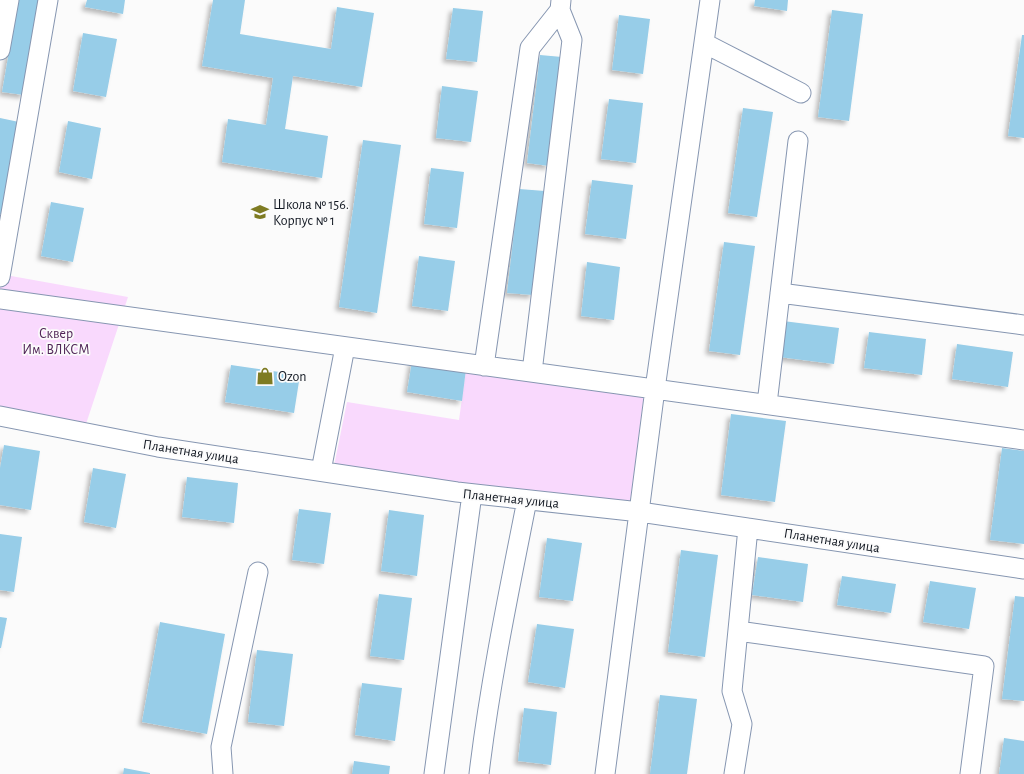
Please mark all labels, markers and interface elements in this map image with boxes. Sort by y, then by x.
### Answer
place label: Школа № 156. Корпус № 1 [273,198,349,228]
school or university icon: Школа № 156. Корпус № 1 [250,202,270,222]
park label: Сквер Им. ВЛКСМ [22,327,90,357]
shop icon: Ozon [255,366,275,386]
place label: Ozon [278,370,306,384]
street label: Планетная улица [142,437,240,467]
street label: Планетная улица [462,487,560,511]
street label: Планетная улица [783,526,881,556]

